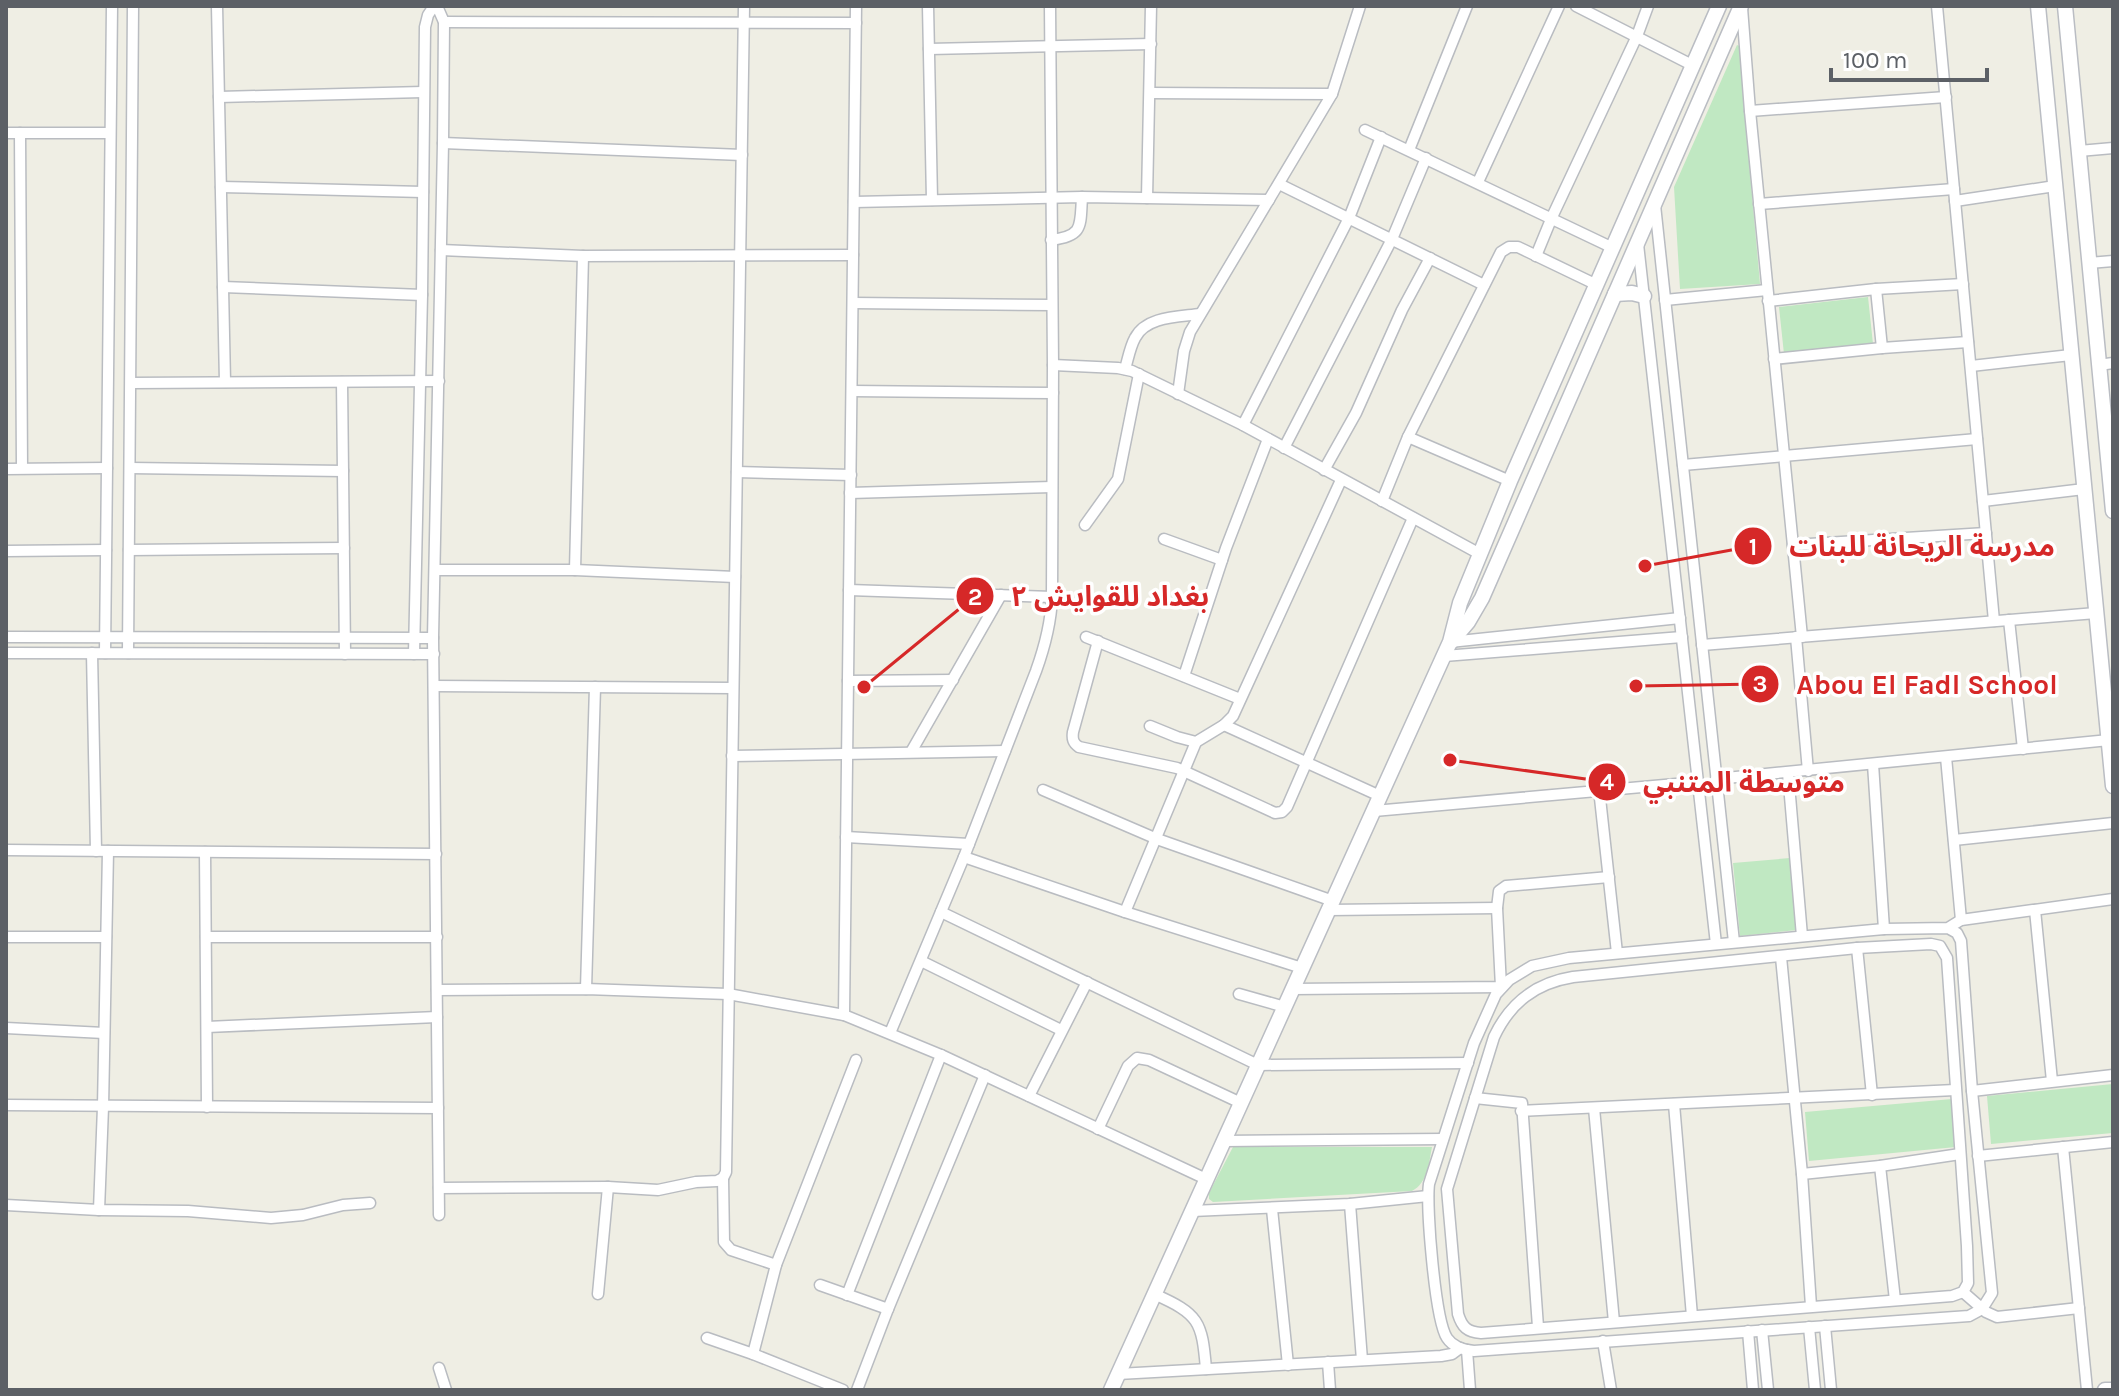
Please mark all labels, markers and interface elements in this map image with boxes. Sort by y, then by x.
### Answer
scale bar [1831,32,1987,82]
text: 100 m [1843,46,1908,74]
callout: مدرسة الريحانة للبنات [1733,520,2071,572]
text: مدرسة الريحانة للبنات [1789,530,2055,563]
text: 1 [1749,533,1757,561]
callout: بغداد للقوايش ٢ [955,570,1225,622]
text: بغداد للقوايش ٢ [1011,580,1209,613]
text: 2 [968,583,982,611]
callout: Abou El Fadl School [1740,658,2074,710]
text: Abou El Fadl School [1796,668,2058,701]
text: 3 [1753,670,1767,698]
callout: متوسطة المتنبي [1587,756,1861,808]
text: متوسطة المتنبي [1643,766,1845,804]
text: 4 [1600,768,1614,796]

